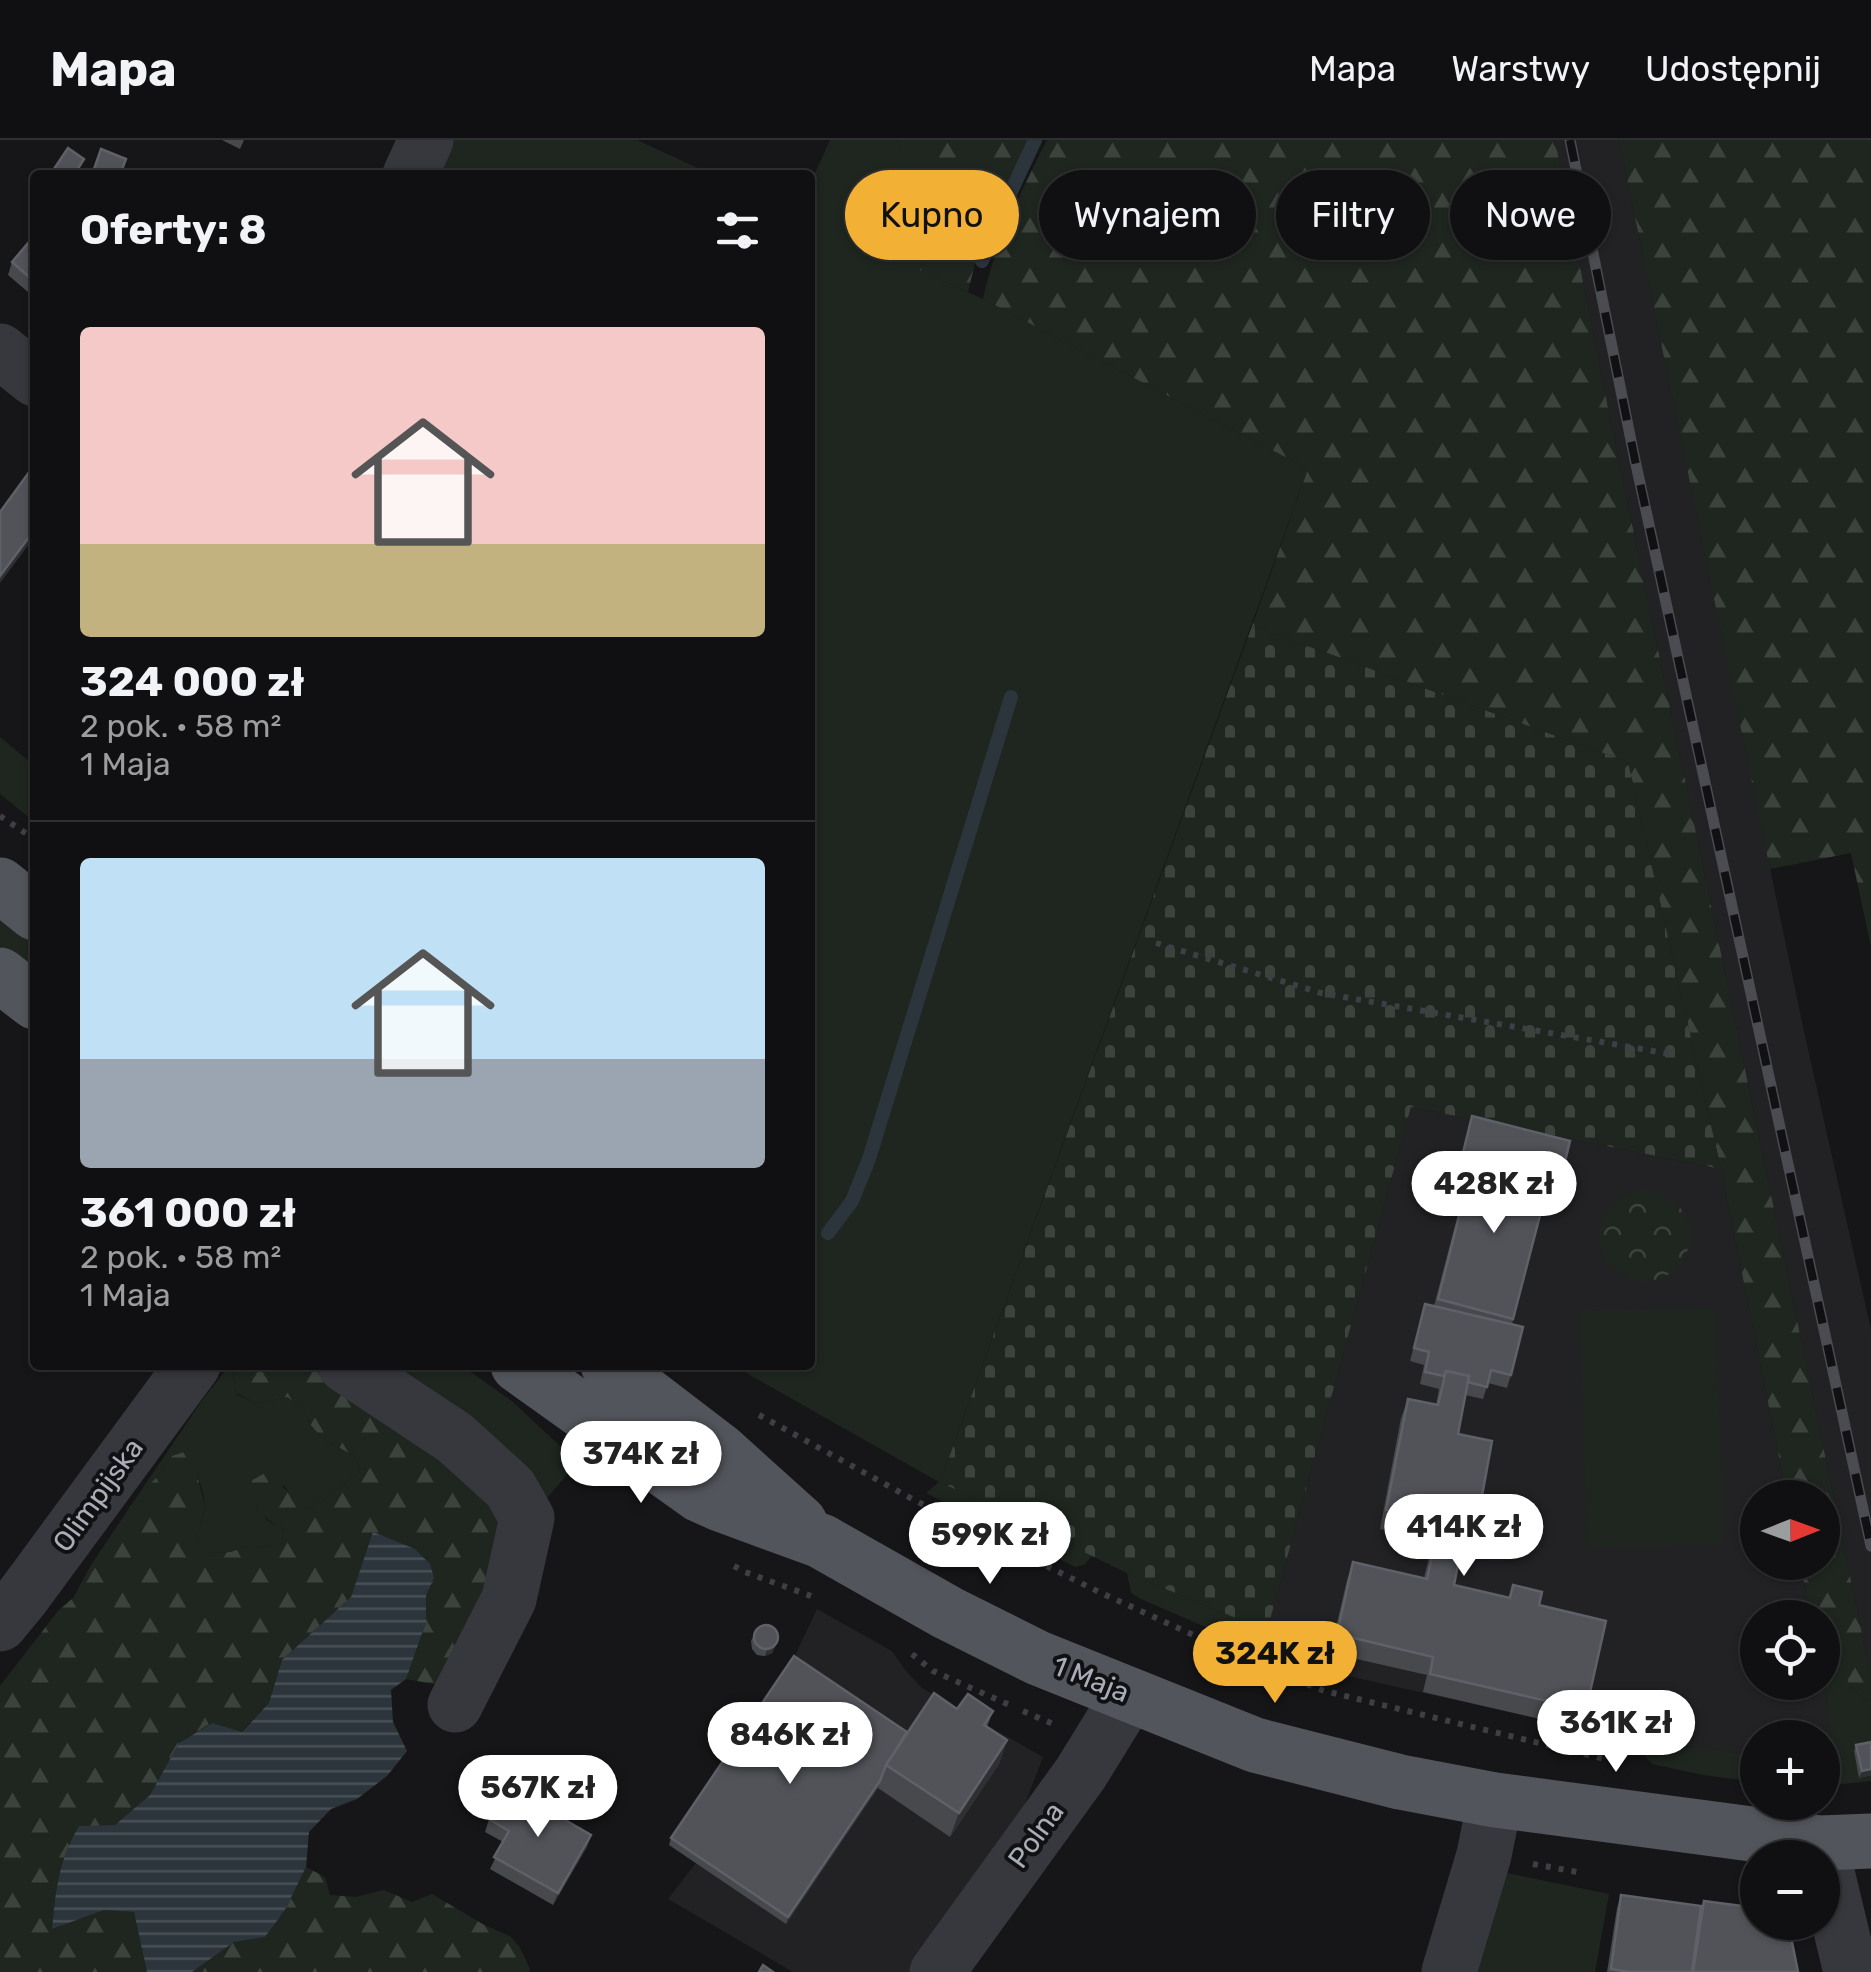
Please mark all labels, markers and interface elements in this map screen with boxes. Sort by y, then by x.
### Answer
text: Mapa [50,41,177,98]
text: Mapa [1309,48,1396,90]
text: Warstwy [1451,48,1590,90]
text: Udostępnij [1645,48,1821,90]
chip: Kupno [845,170,1019,260]
chip: Wynajem [1039,170,1256,260]
chip: Filtry [1276,170,1430,260]
chip: Nowe [1450,170,1611,260]
icon: filters [710,203,765,258]
text: Oferty: 8 [80,205,267,255]
icon: home [333,392,513,572]
text: 324 000 zł [80,657,305,707]
text: 2 pok. · 58 m² [80,707,281,745]
text: 1 Maja [80,745,171,783]
icon: home [333,923,513,1103]
pin: 428K zł [1402,1151,1586,1236]
text: 428K zł [1434,1164,1554,1202]
text: 361 000 zł [80,1188,296,1238]
text: 2 pok. · 58 m² [80,1238,281,1276]
text: 1 Maja [80,1276,171,1314]
pin: 374K zł [549,1421,733,1506]
street label: Olimpijska [46,1432,150,1558]
text: 374K zł [583,1434,699,1472]
north arrow [1740,1480,1840,1580]
map controls [1740,1480,1840,1940]
pin: 414K zł [1372,1494,1556,1579]
pin: 599K zł [898,1502,1082,1587]
text: 414K zł [1406,1507,1522,1545]
text: 599K zł [931,1515,1049,1553]
button: locate [1740,1600,1840,1700]
pin: 324K zł [1183,1621,1367,1706]
text: 324K zł [1215,1634,1335,1672]
street label: 1 Maja [1048,1649,1134,1709]
pin: 361K zł [1524,1690,1708,1775]
pin: 846K zł [698,1702,882,1787]
text: 361K zł [1559,1703,1673,1741]
text: 846K zł [730,1715,850,1753]
button: + [1740,1720,1840,1820]
pin: 567K zł [446,1755,630,1840]
text: 567K zł [480,1768,596,1806]
street label: Polna [1001,1796,1071,1874]
button: − [1740,1840,1840,1940]

